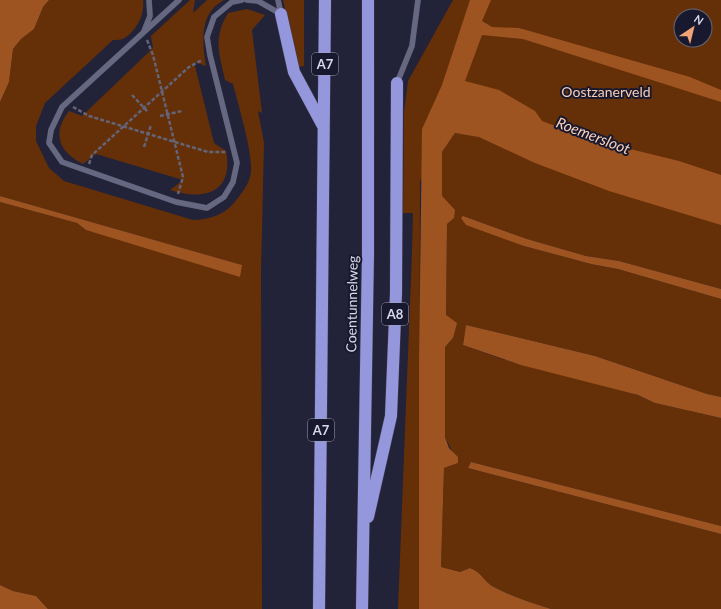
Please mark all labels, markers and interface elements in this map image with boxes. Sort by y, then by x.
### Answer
north arrow [673,8,713,48]
text: N [692,12,706,27]
road number: A7 [312,53,338,75]
park label: Oostzanerveld [561,83,651,100]
water label: Roemersloot [554,113,633,158]
street label: Coentunnelweg [342,255,361,353]
road number: A8 [382,303,408,325]
road number: A7 [308,419,334,441]

